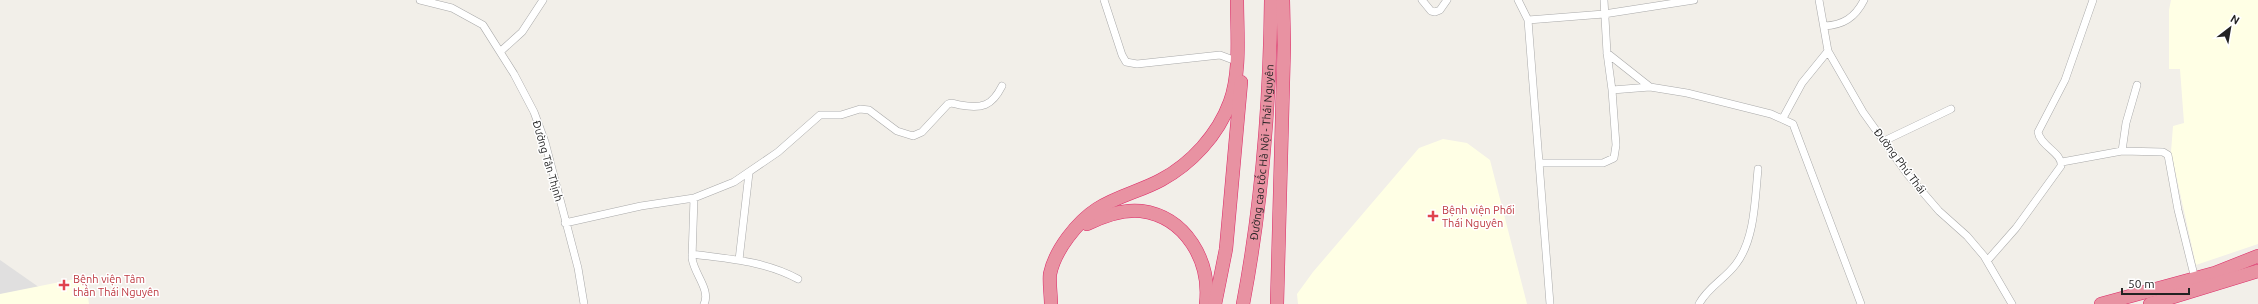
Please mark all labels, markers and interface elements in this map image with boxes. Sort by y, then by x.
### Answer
north arrow [2210,8,2250,48]
text: N [2229,12,2242,27]
street label: Đường cao tốc Hà Nội - Thái Nguyên [1248,64,1275,241]
street label: Đường Tân Thịnh [530,119,565,203]
street label: Đường Phú Thái [1872,126,1928,196]
place label: Bệnh viện Phổi Thái Nguyên [1442,204,1515,229]
marker: Bệnh viện Phổi Thái Nguyên [1427,210,1439,222]
scale bar [2122,270,2189,296]
place label: Bệnh viện Tâm thần Thái Nguyên [73,273,159,298]
text: 50 m [2128,277,2155,290]
marker: Bệnh viện Tâm thần Thái Nguyên [58,279,70,291]

